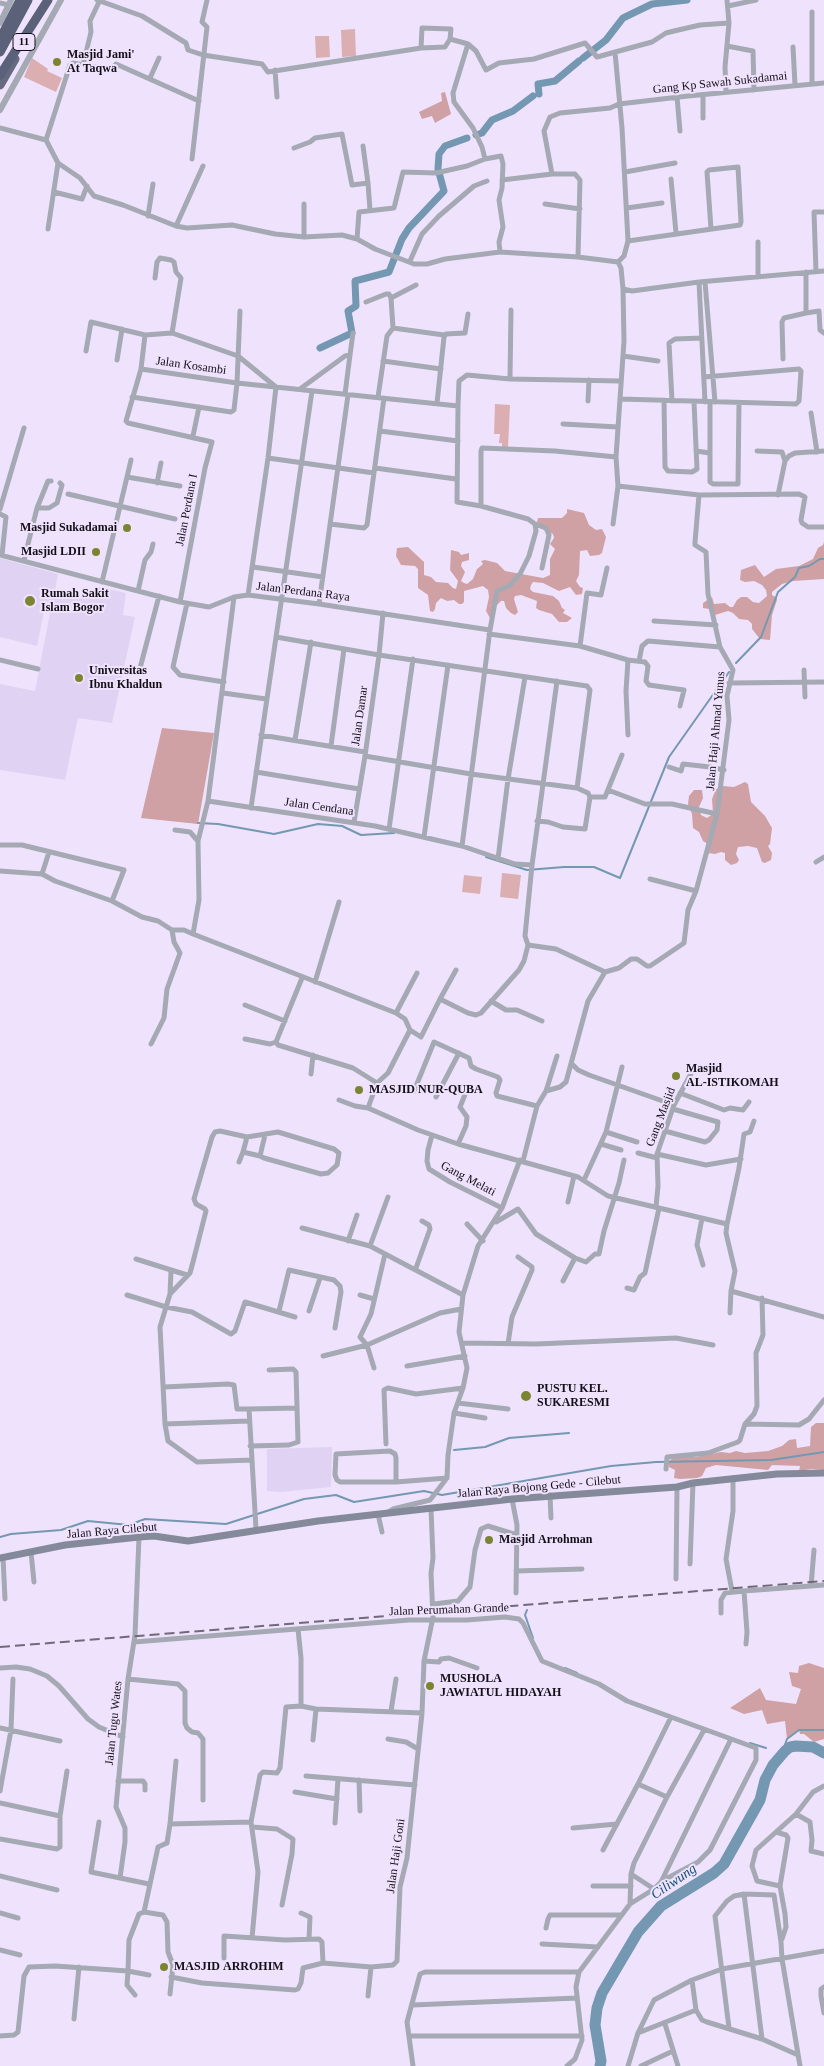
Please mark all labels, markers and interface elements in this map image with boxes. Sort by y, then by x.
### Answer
road number: 11 [13,34,35,51]
place label: Masjid Jami' At Taqwa [67,48,135,76]
marker: Masjid Jami' At Taqwa [51,56,63,68]
street label: Gang Kp Sawah Sukadamai [652,69,788,97]
street label: Jalan Kosambi [155,354,227,378]
street label: Jalan Perdana I [173,473,201,547]
place label: Masjid Sukadamai [20,521,117,535]
marker: Masjid Sukadamai [121,522,133,534]
place label: Masjid LDII [21,545,86,559]
marker: Masjid LDII [90,546,102,558]
street label: Jalan Perdana Raya [255,579,351,605]
place label: Rumah Sakit Islam Bogor [41,587,109,615]
marker: Rumah Sakit Islam Bogor [23,594,37,608]
place label: Universitas Ibnu Khaldun [89,664,162,692]
street label: Jalan Haji Ahmad Yunus [704,671,728,791]
marker: Universitas Ibnu Khaldun [73,672,85,684]
street label: Jalan Damar [349,685,371,747]
street label: Jalan Cendana [284,795,354,819]
place label: Masjid AL-ISTIKOMAH [686,1062,779,1090]
marker: Masjid AL-ISTIKOMAH [670,1070,682,1082]
place label: MASJID NUR-QUBA [369,1083,483,1097]
marker: MASJID NUR-QUBA [353,1084,365,1096]
street label: Gang Masjid [643,1085,679,1149]
street label: Gang Melati [438,1158,498,1200]
place label: PUSTU KEL. SUKARESMI [537,1382,610,1410]
marker: PUSTU KEL. SUKARESMI [519,1389,533,1403]
street label: Jalan Raya Bojong Gede - Cilebut [457,1473,621,1501]
street label: Jalan Raya Cilebut [66,1520,158,1542]
place label: Masjid Arrohman [499,1533,592,1547]
marker: Masjid Arrohman [483,1534,495,1546]
street label: Jalan Perumahan Grande [389,1601,509,1619]
place label: MUSHOLA JAWIATUL HIDAYAH [440,1672,561,1700]
street label: Jalan Tugu Wates [102,1680,126,1766]
marker: MUSHOLA JAWIATUL HIDAYAH [424,1680,436,1692]
street label: Jalan Haji Goni [384,1818,408,1894]
water label: Ciliwung [648,1861,700,1903]
place label: MASJID ARROHIM [174,1960,284,1974]
marker: MASJID ARROHIM [158,1961,170,1973]

